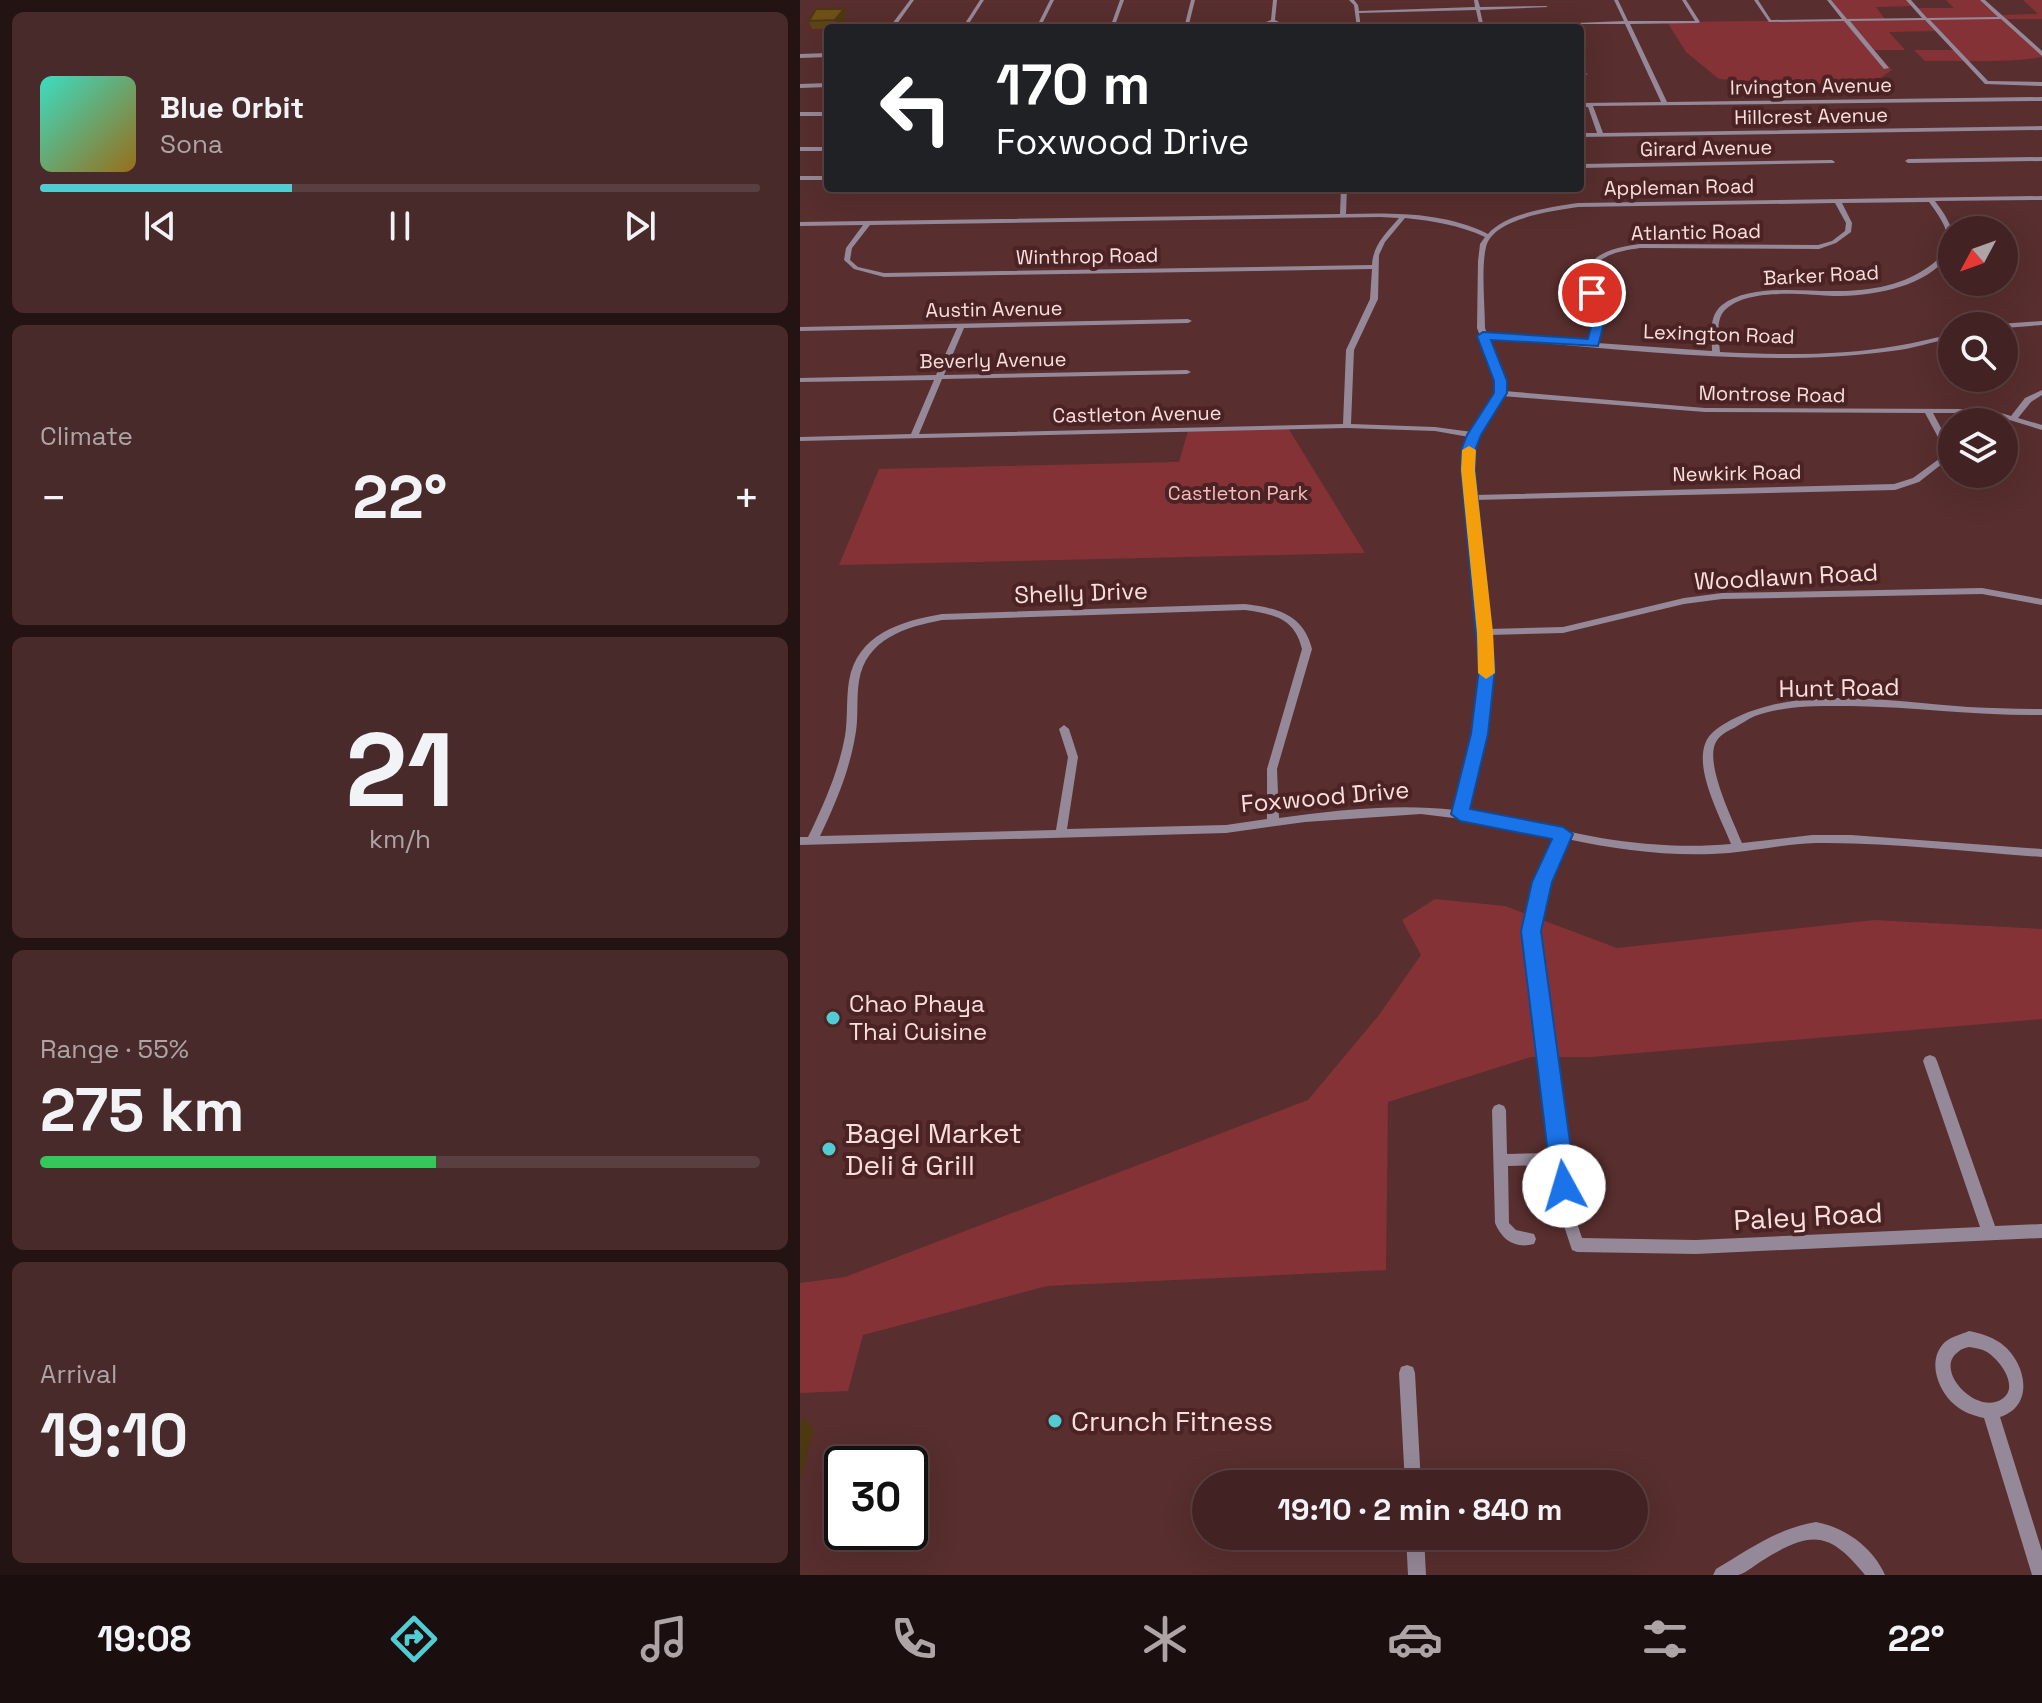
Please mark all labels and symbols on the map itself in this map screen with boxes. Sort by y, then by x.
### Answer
street label: Irvington Avenue [1730,72,1892,100]
street label: Hillcrest Avenue [1734,102,1888,130]
street label: Girard Avenue [1640,134,1772,162]
street label: Appleman Road [1604,173,1754,201]
north arrow [1938,216,2018,296]
street label: Atlantic Road [1631,218,1761,246]
street label: Winthrop Road [1016,242,1158,270]
pin [1558,259,1626,327]
street label: Barker Road [1762,259,1880,291]
street label: Austin Avenue [925,295,1063,323]
street label: Lexington Road [1643,318,1795,350]
street label: Beverly Avenue [919,346,1067,374]
street label: Montrose Road [1698,380,1846,408]
street label: Castleton Avenue [1052,400,1222,428]
street label: Newkirk Road [1672,459,1802,487]
park label: Castleton Park [1168,480,1308,506]
street label: Woodlawn Road [1693,556,1879,597]
street label: Shelly Drive [1014,575,1148,610]
street label: Hunt Road [1778,671,1900,704]
street label: Foxwood Drive [1239,774,1410,819]
place label: Chao Phaya Thai Cuisine [849,988,987,1047]
marker: Chao Phaya Thai Cuisine [824,1009,842,1027]
place label: Bagel Market Deli & Grill [845,1115,1022,1183]
marker: Bagel Market Deli & Grill [820,1140,838,1158]
position arrow [1522,1144,1606,1228]
street label: Paley Road [1733,1194,1883,1238]
place label: Crunch Fitness [1071,1403,1273,1439]
marker: Crunch Fitness [1046,1412,1064,1430]
speed limit sign: 30 [824,1446,928,1550]

